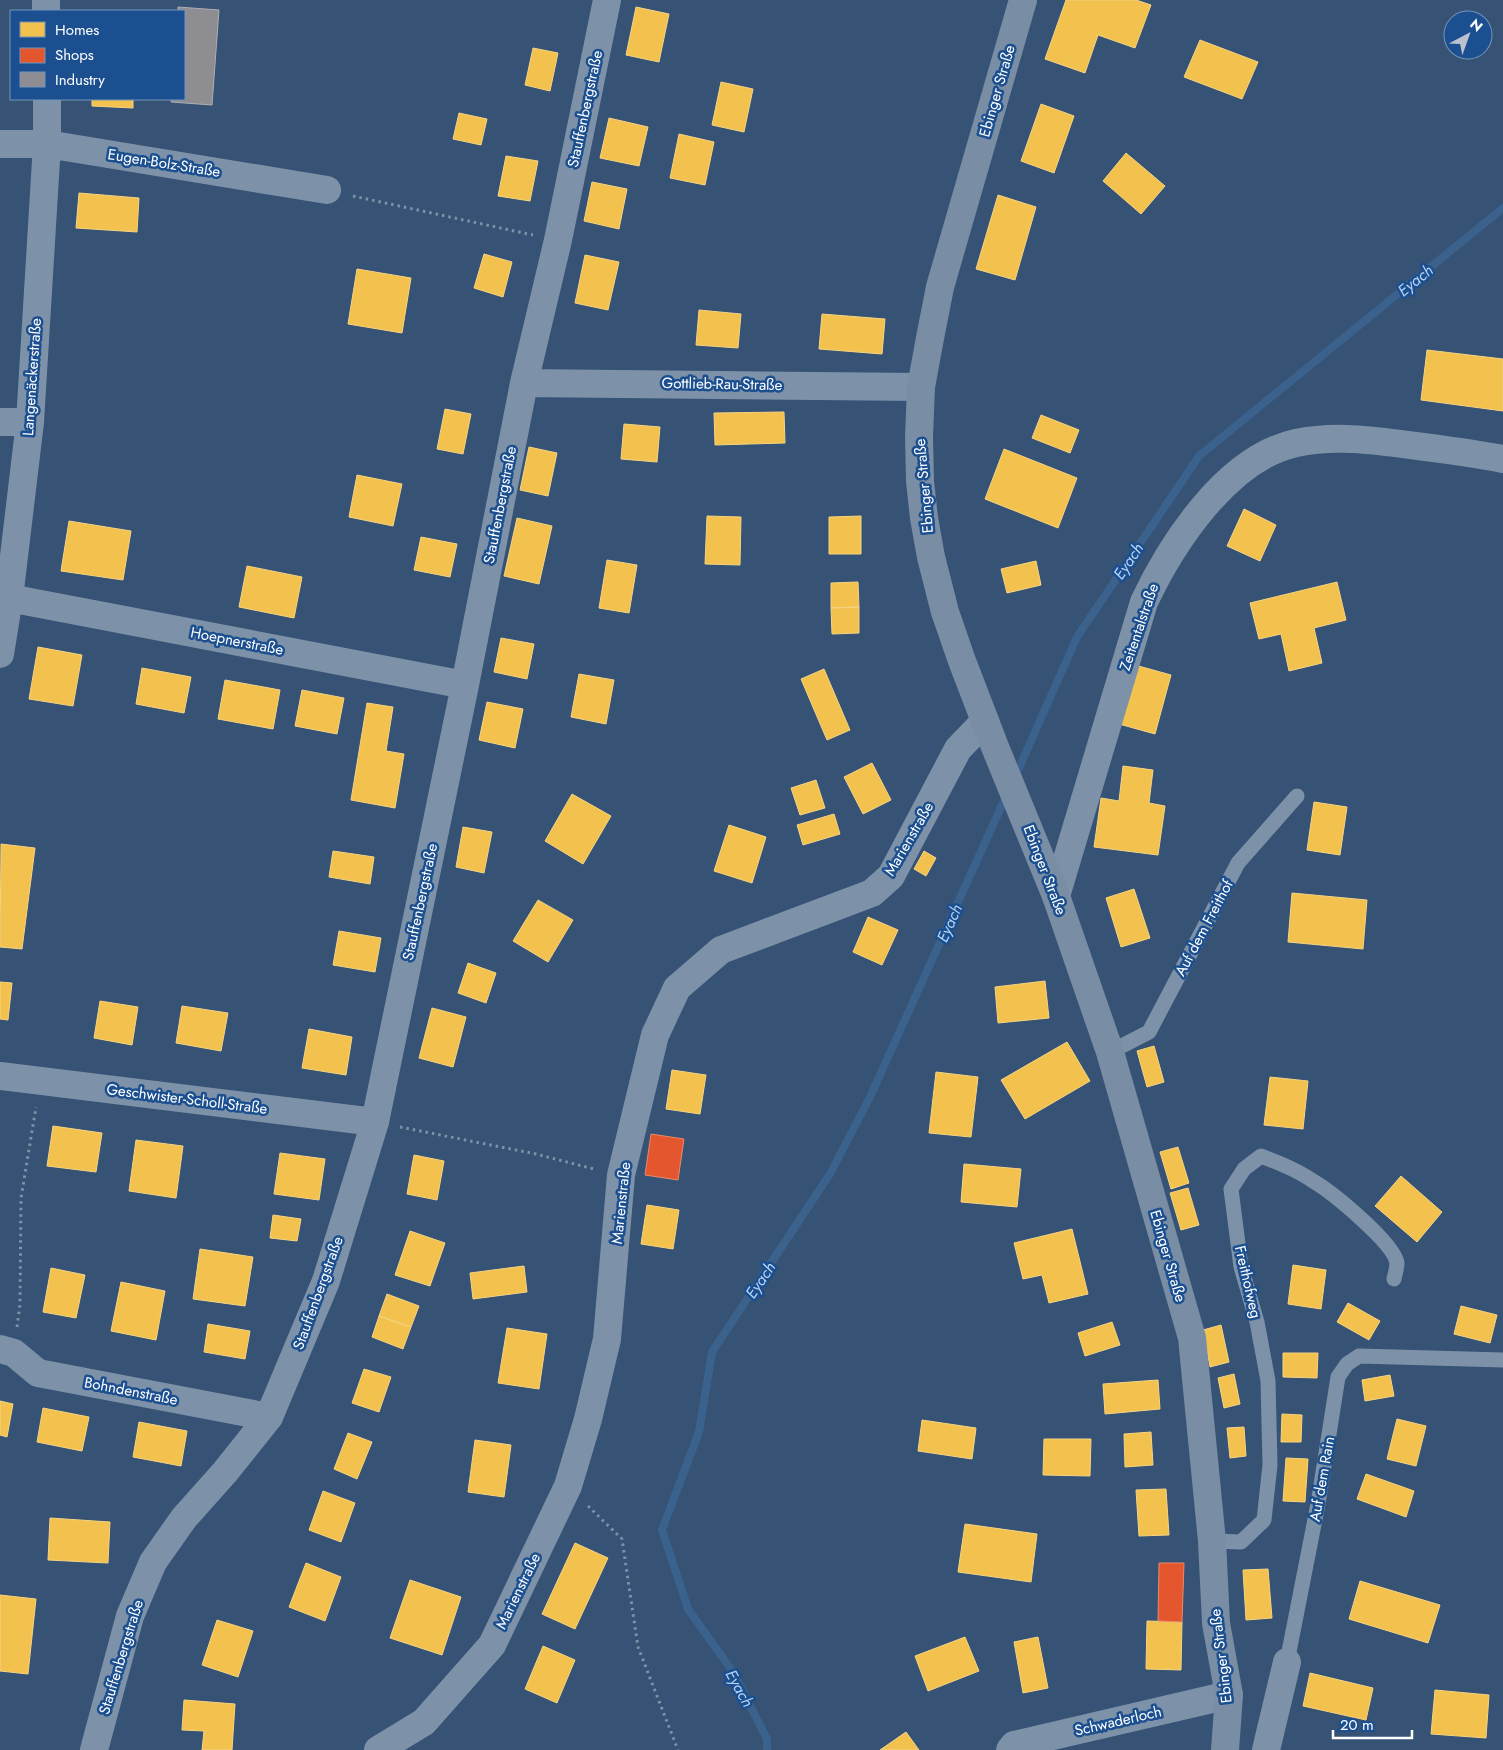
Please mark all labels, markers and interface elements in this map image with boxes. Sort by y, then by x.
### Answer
legend [10,10,185,100]
north arrow [1443,10,1493,60]
text: N [1466,14,1487,36]
text: Homes [55,19,99,41]
street label: Ebinger Straße [973,42,1021,140]
text: Shops [55,44,94,66]
street label: Stauffenbergstraße [562,48,608,170]
text: Industry [55,69,105,91]
street label: Eugen-Bolz-Straße [106,143,222,183]
water label: Eyach [1393,259,1438,302]
street label: Langenäckerstraße [17,317,47,437]
street label: Gottlieb-Rau-Straße [661,372,783,396]
street label: Ebinger Straße [909,438,939,534]
street label: Stauffenbergstraße [478,444,522,566]
water label: Eyach [1108,538,1149,584]
street label: Zeitentalstraße [1114,580,1164,674]
street label: Hoepnerstraße [189,621,286,661]
street label: Marienstraße [879,798,939,880]
street label: Ebinger Straße [1018,822,1072,918]
street label: Stauffenbergstraße [397,841,443,963]
street label: Auf dem Freithof [1169,875,1239,980]
water label: Eyach [931,900,968,946]
street label: Geschwister-Scholl-Straße [105,1078,269,1120]
street label: Marienstraße [606,1161,636,1245]
street label: Ebinger Straße [1144,1207,1192,1305]
street label: Stauffenbergstraße [287,1233,349,1353]
street label: Freithofweg [1229,1243,1267,1321]
water label: Eyach [740,1257,781,1303]
street label: Bohndenstraße [82,1371,180,1411]
street label: Auf dem Rain [1304,1435,1340,1523]
street label: Marienstraße [490,1549,546,1633]
street label: Stauffenbergstraße [93,1597,149,1717]
street label: Ebinger Straße [1204,1607,1238,1704]
water label: Eyach [720,1665,759,1711]
street label: Schwaderloch [1072,1700,1164,1742]
scale bar [1333,1708,1412,1740]
text: 20 m [1340,1714,1374,1736]

